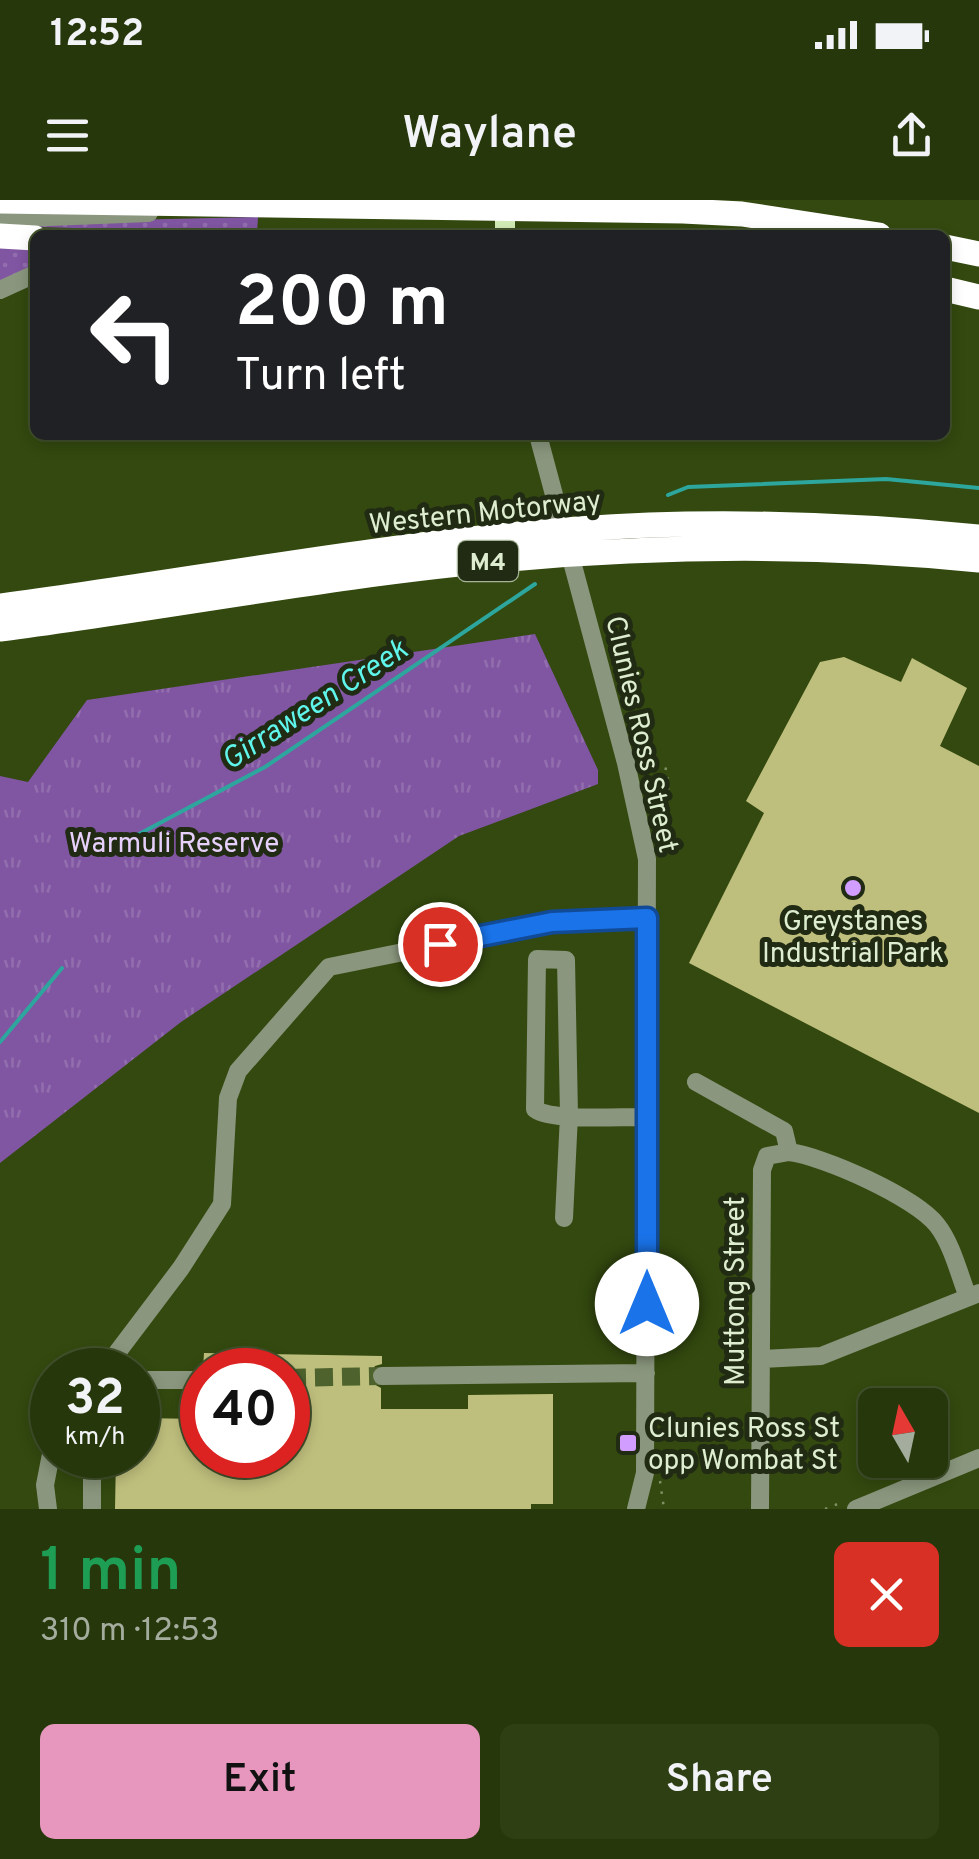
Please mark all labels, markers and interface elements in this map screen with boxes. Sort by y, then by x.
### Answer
text: 12:52 [50,11,144,60]
text: Waylane [402,107,577,164]
icon: menu [40,108,95,163]
icon: share [884,108,939,163]
text: 200 m [235,262,449,351]
icon: left [70,270,200,400]
text: Turn left [235,349,406,406]
street label: Western Motorway [367,484,603,544]
road number: M4 [458,541,518,581]
street label: Clunies Ross Street [595,613,685,857]
water label: Girraween Creek [215,632,416,780]
park label: Warmuli Reserve [69,827,279,863]
marker: Greystanes Industrial Park [842,877,864,899]
pin [398,902,483,987]
place label: Greystanes Industrial Park [762,905,944,973]
icon: arrive [413,917,468,972]
street label: Muttong Street [719,1196,755,1386]
position arrow [595,1252,699,1356]
speed limit sign: 40 [180,1348,310,1478]
text: 32 [65,1369,125,1432]
north arrow [858,1388,948,1478]
map controls [858,1388,948,1478]
place label: Clunies Ross St opp Wombat St [648,1412,840,1480]
text: km/h [65,1422,125,1454]
marker: Clunies Ross St opp Wombat St [617,1432,639,1454]
text: 1 min [40,1536,181,1612]
button: close [834,1542,939,1647]
text: 310 m · 12:53 [40,1612,219,1652]
button: Exit [40,1724,480,1839]
button: Share [500,1724,939,1839]

